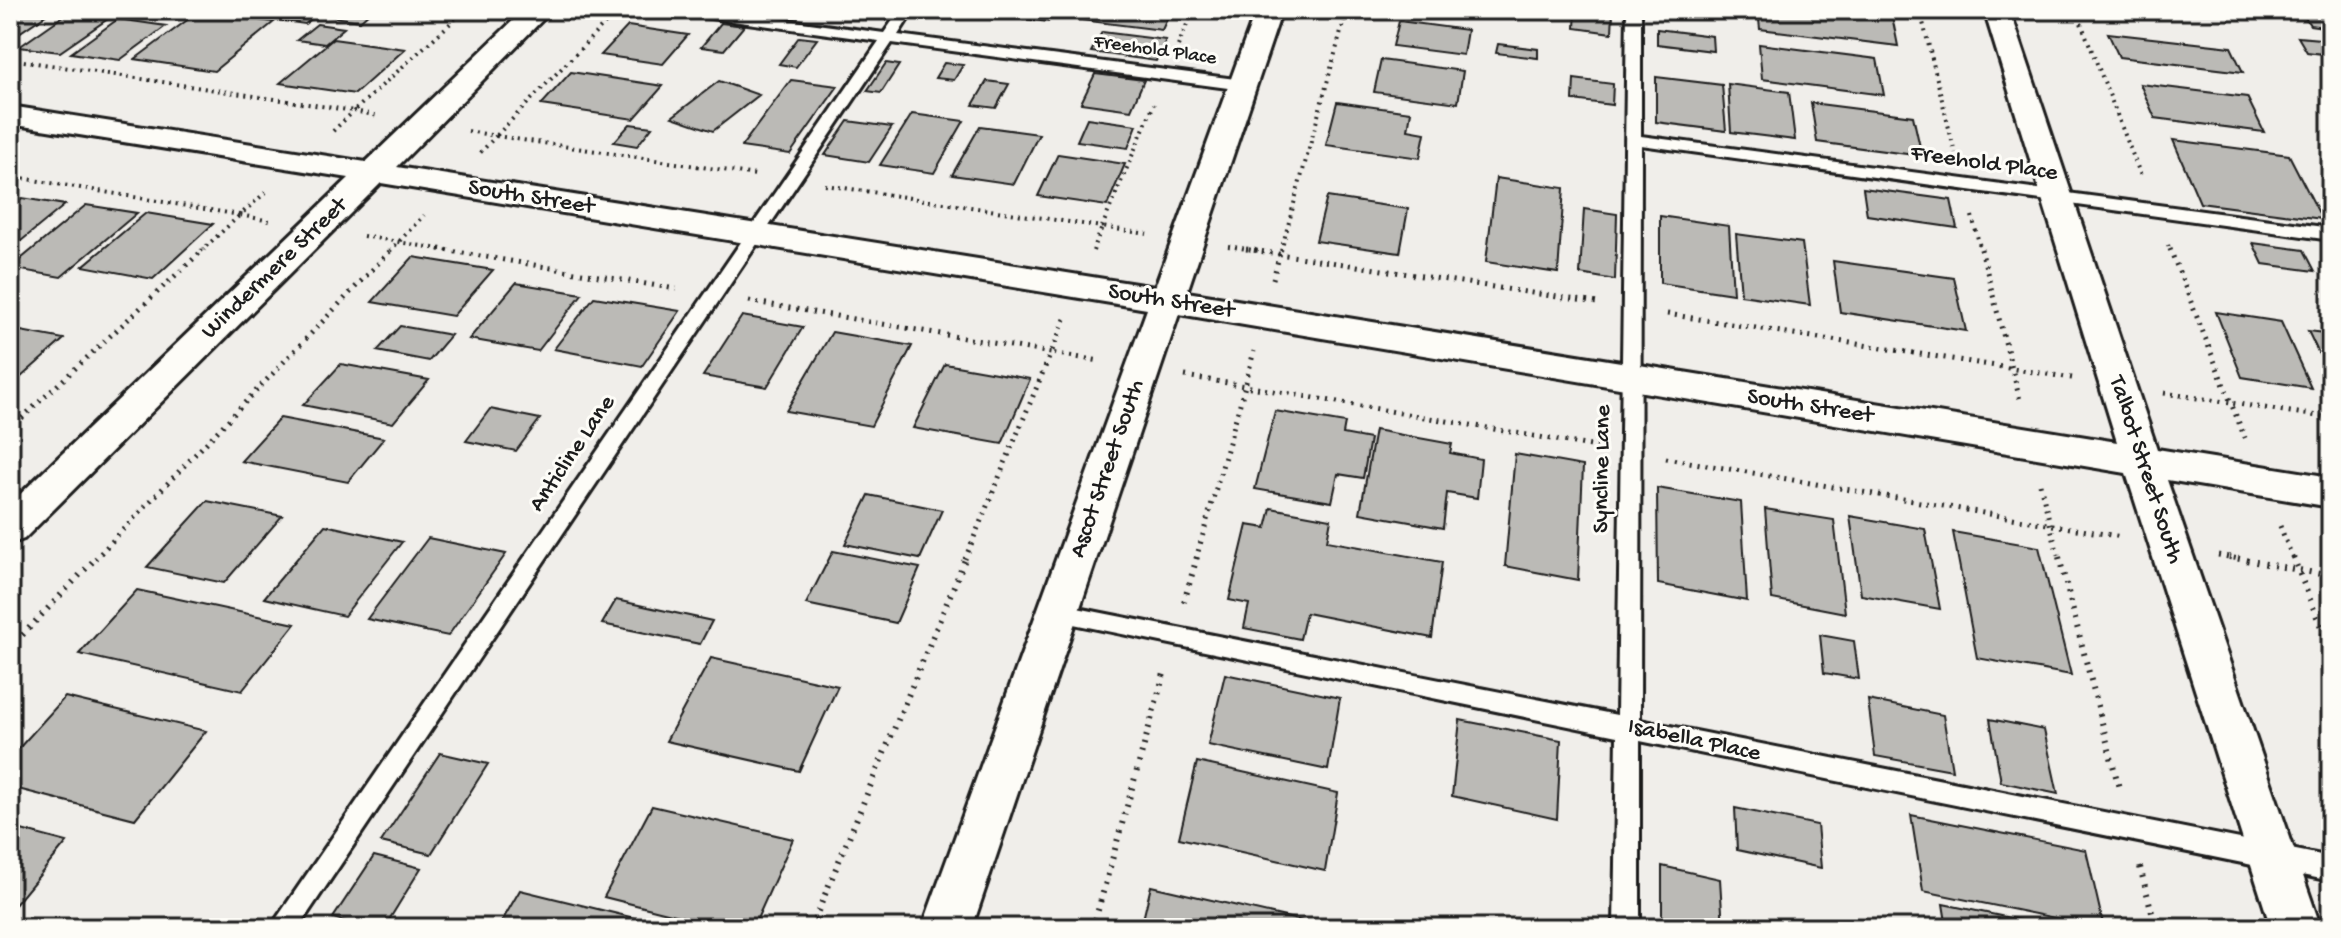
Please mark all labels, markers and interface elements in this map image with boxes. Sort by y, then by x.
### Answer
street label: Freehold Place [1091,31,1218,71]
street label: Freehold Place [1908,139,2060,189]
street label: South Street [466,174,598,223]
street label: Windermere Street [196,190,356,346]
street label: South Street [1106,278,1238,327]
street label: Talbot Street South [2100,371,2189,568]
street label: Ascot Street South [1064,376,1152,562]
street label: South Street [1745,383,1877,432]
street label: Anticline Lane [523,390,623,518]
street label: Syncline Lane [1587,404,1619,533]
street label: Isabella Place [1625,713,1764,769]

